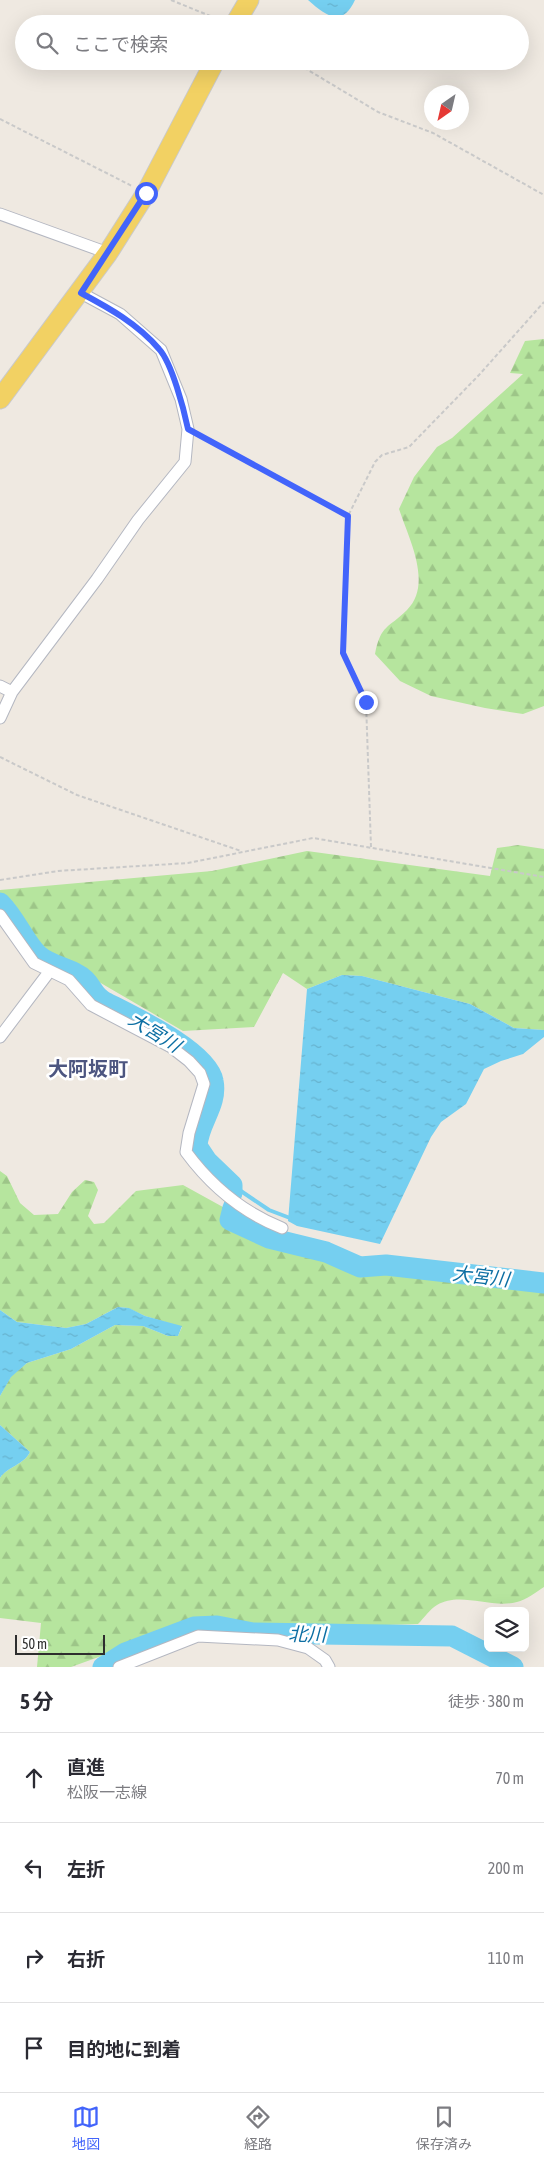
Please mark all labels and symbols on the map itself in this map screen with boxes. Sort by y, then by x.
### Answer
north arrow [424,85,469,130]
route start [135,182,158,205]
route end [355,691,378,714]
water label: 大宮川 [125,1008,187,1057]
district label: 大阿坂町 [48,1057,128,1080]
water label: 大宮川 [451,1262,513,1291]
water label: 北川 [288,1623,328,1645]
scale bar [15,1632,105,1655]

